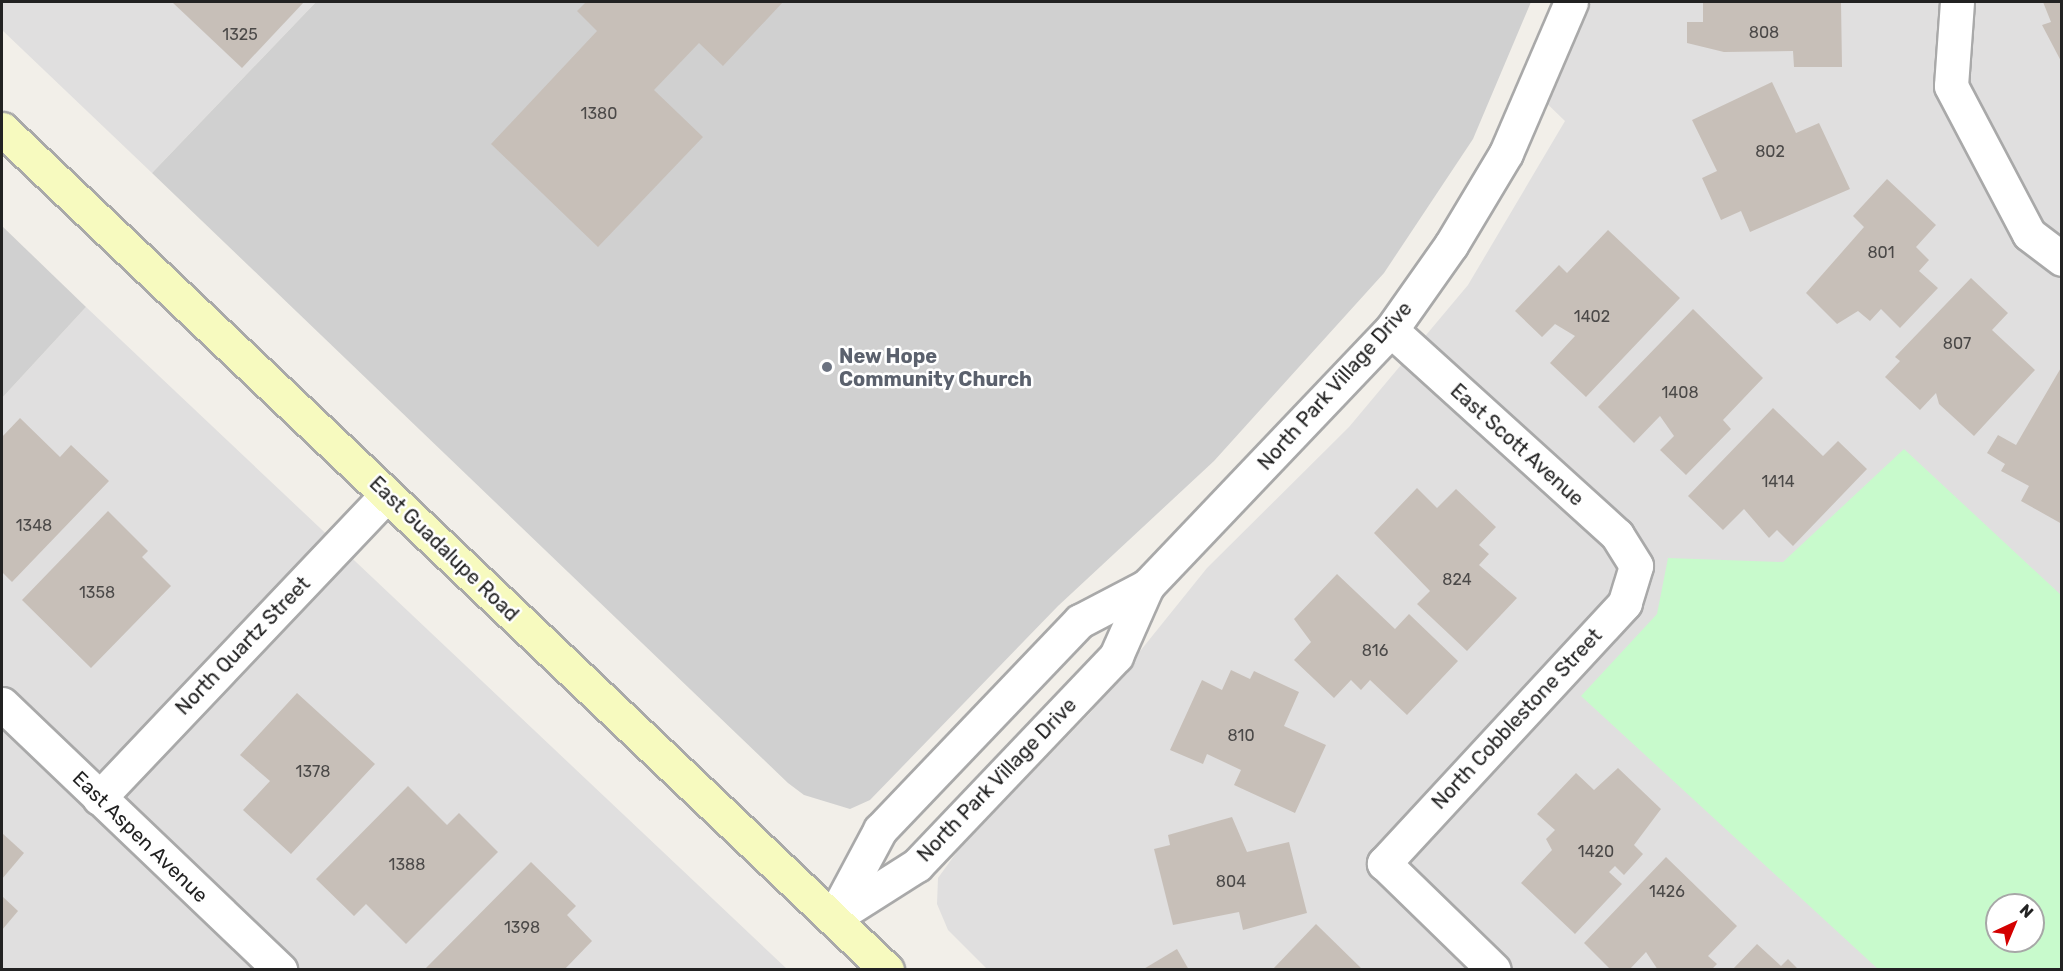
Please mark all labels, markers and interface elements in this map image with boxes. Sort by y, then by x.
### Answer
house number: 808 [1749,23,1779,43]
house number: 1325 [222,25,258,45]
house number: 1380 [581,104,617,124]
house number: 802 [1755,142,1785,162]
house number: 801 [1867,243,1895,263]
street label: North Park Village Drive [1253,297,1417,475]
house number: 1402 [1574,307,1610,327]
house number: 807 [1943,334,1971,354]
place label: New Hope Community Church [839,344,1032,391]
marker: New Hope Community Church [820,360,834,374]
street label: East Scott Avenue [1445,379,1589,511]
house number: 1408 [1661,383,1699,403]
street label: East Guadalupe Road [364,472,524,626]
house number: 1414 [1761,472,1795,492]
house number: 1348 [16,516,52,536]
house number: 824 [1442,570,1472,590]
street label: North Quartz Street [171,572,315,720]
house number: 1358 [79,583,115,603]
street label: North Cobblestone Street [1427,624,1607,814]
house number: 816 [1362,641,1388,661]
street label: North Park Village Drive [912,693,1082,867]
house number: 810 [1227,726,1255,746]
house number: 1378 [296,762,330,782]
street label: East Aspen Avenue [67,766,213,908]
house number: 1420 [1578,842,1614,862]
house number: 1388 [389,855,425,875]
house number: 804 [1216,872,1246,892]
house number: 1426 [1649,882,1685,902]
north arrow [1985,893,2045,953]
text: N [2016,900,2037,922]
house number: 1398 [504,918,540,938]

